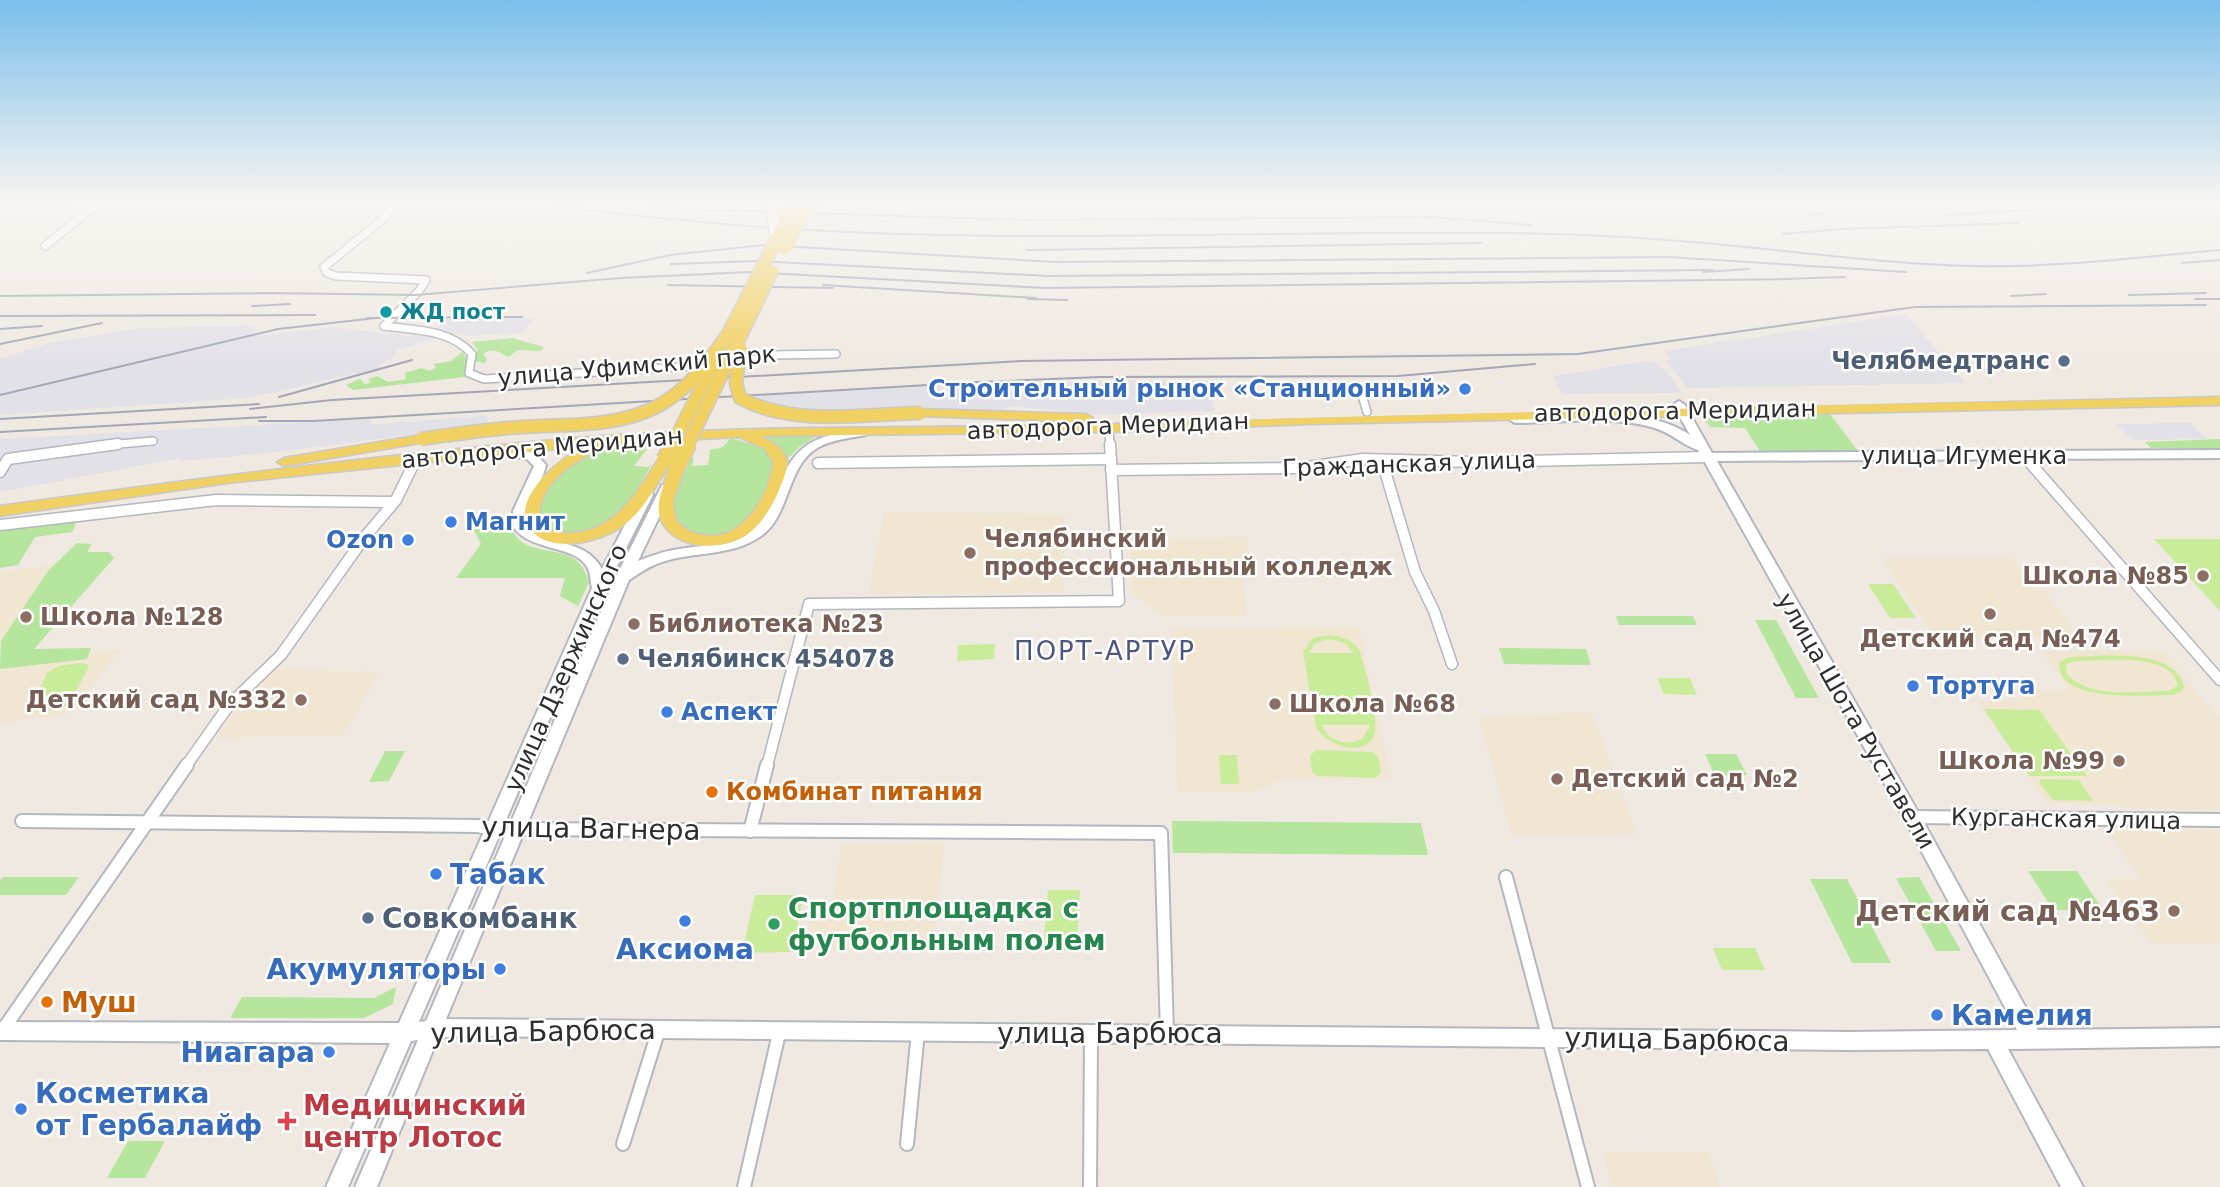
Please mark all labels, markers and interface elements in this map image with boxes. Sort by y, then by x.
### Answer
place label: ЖД пост [400,300,506,324]
marker: ЖД пост [378,304,394,320]
street label: улица Уфимский парк [497,340,777,392]
place label: Челябмедтранс [1831,347,2050,375]
marker: Челябмедтранс [2056,353,2072,369]
place label: Строительный рынок «Станционный» [928,375,1451,403]
marker: Строительный рынок «Станционный» [1457,381,1473,397]
street label: автодорога Меридиан [1533,395,1817,427]
street label: автодорога Меридиан [966,407,1250,445]
street label: автодорога Меридиан [400,422,684,474]
street label: улица Игуменка [1861,442,2067,470]
street label: Гражданская улица [1282,446,1536,482]
place label: Магнит [465,508,565,536]
marker: Магнит [443,514,459,530]
place label: Челябинский профессиональный колледж [984,525,1393,581]
place label: Ozon [326,526,394,554]
marker: Ozon [400,532,416,548]
street label: улица Дзержинского [499,540,633,796]
marker: Челябинский профессиональный колледж [962,545,978,561]
place label: Школа №85 [2022,562,2189,590]
marker: Школа №85 [2195,568,2211,584]
street label: улица Шота Руставели [1771,588,1941,854]
place label: Школа №128 [40,603,224,631]
marker: Детский сад №474 [1982,606,1998,622]
marker: Школа №128 [18,609,34,625]
place label: Библиотека №23 [648,610,884,638]
marker: Библиотека №23 [626,616,642,632]
place label: Детский сад №474 [1859,625,2121,653]
district label: ПОРТ-АРТУР [1014,636,1196,666]
place label: Челябинск 454078 [637,645,895,673]
marker: Челябинск 454078 [615,651,631,667]
place label: Тортуга [1927,672,2035,700]
marker: Тортуга [1905,678,1921,694]
place label: Детский cад №332 [26,686,287,714]
place label: Школа №68 [1289,690,1456,718]
marker: Детский cад №332 [293,692,309,708]
marker: Школа №68 [1267,696,1283,712]
place label: Аспект [681,698,777,726]
marker: Аспект [659,704,675,720]
place label: Школа №99 [1938,747,2105,775]
marker: Школа №99 [2111,753,2127,769]
place label: Детский сад №2 [1571,765,1799,793]
marker: Детский сад №2 [1549,771,1565,787]
place label: Комбинат питания [726,778,983,806]
marker: Комбинат питания [704,784,720,800]
street label: Курганская улица [1951,803,2181,835]
street label: улица Вагнера [481,810,701,847]
place label: Табак [450,858,545,891]
marker: Табак [428,866,444,882]
place label: Спортплощадка с футбольным полем [788,892,1106,957]
place label: Детский сад №463 [1855,895,2160,928]
place label: Совкомбанк [382,902,577,935]
marker: Детский сад №463 [2166,903,2182,919]
marker: Совкомбанк [360,910,376,926]
marker: Аксиома [677,913,693,929]
marker: Спортплощадка с футбольным полем [766,916,782,932]
place label: Аксиома [616,933,754,966]
place label: Акумуляторы [267,953,486,986]
marker: Акумуляторы [492,961,508,977]
place label: Муш [61,986,137,1019]
marker: Муш [39,994,55,1010]
place label: Камелия [1951,999,2093,1032]
marker: Камелия [1929,1007,1945,1023]
street label: улица Барбюса [430,1013,656,1050]
street label: улица Барбюса [997,1017,1223,1050]
street label: улица Барбюса [1564,1021,1790,1058]
place label: Ниагара [181,1036,315,1069]
marker: Ниагара [321,1044,337,1060]
place label: Косметика от Гербалайф [35,1077,262,1142]
place label: Медицинский центр Лотос [303,1089,527,1154]
marker: Косметика от Гербалайф [13,1101,29,1117]
marker: Медицинский центр Лотос [277,1111,297,1131]

